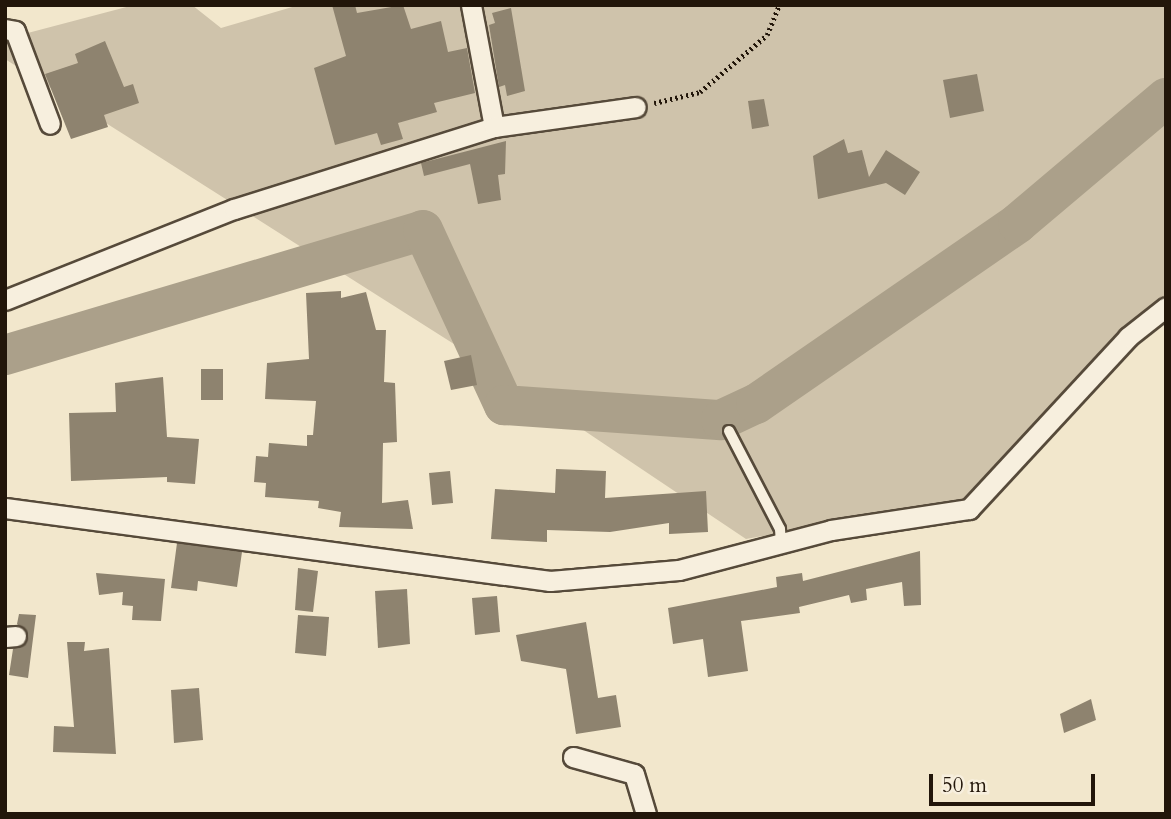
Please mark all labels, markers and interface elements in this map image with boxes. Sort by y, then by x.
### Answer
scale bar [933,760,1099,804]
text: 50 m [942,771,987,800]

